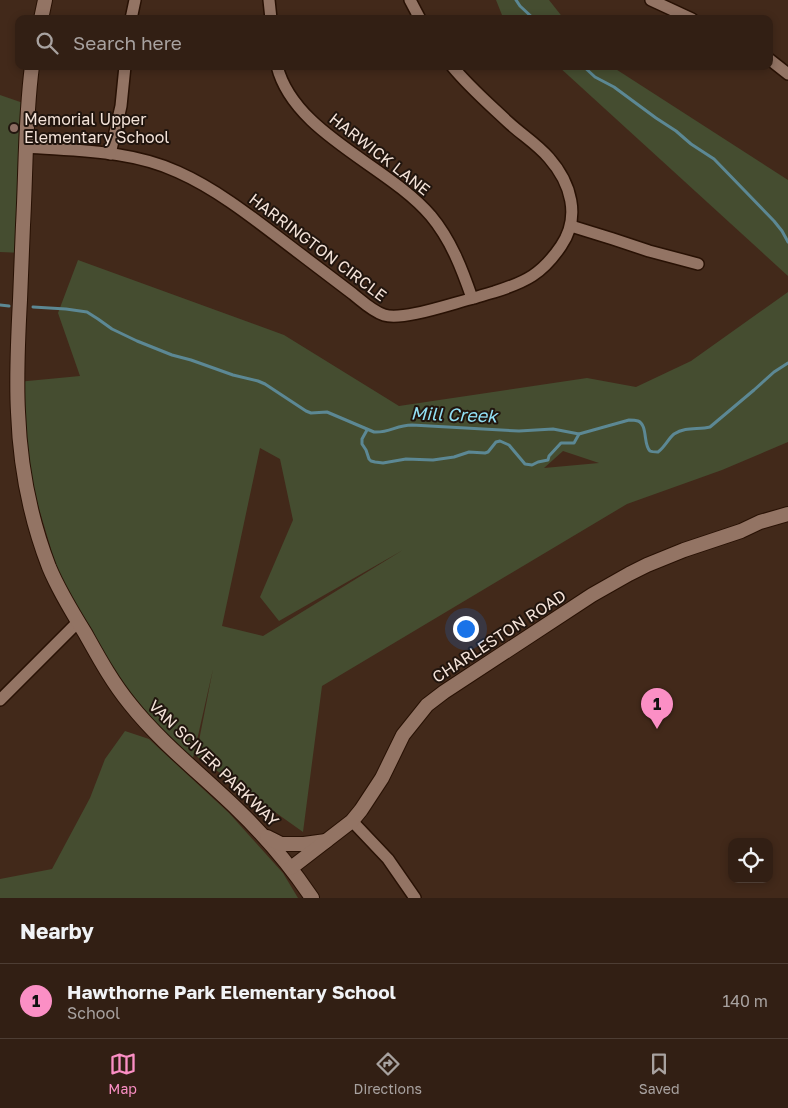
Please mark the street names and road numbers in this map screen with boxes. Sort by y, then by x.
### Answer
street label: HARWICK LANE [326,108,434,200]
street label: HARRINGTON CIRCLE [245,189,391,305]
street label: CHARLESTON ROAD [428,585,570,687]
street label: VAN SCIVER PARKWAY [145,696,284,831]

